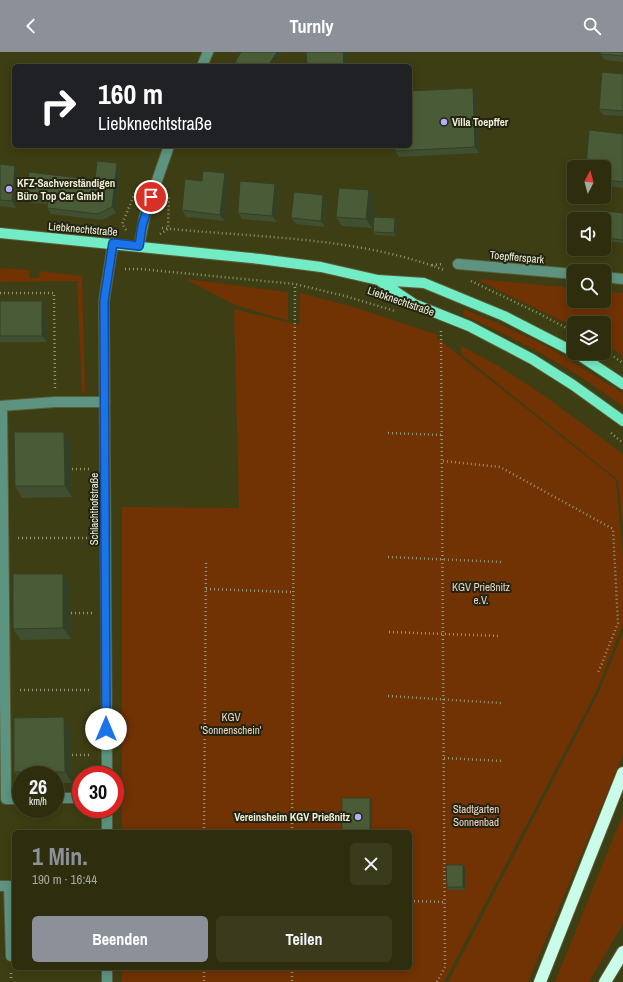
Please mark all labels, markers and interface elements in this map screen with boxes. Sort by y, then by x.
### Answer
text: Turnly [289,14,334,39]
icon: back [20,15,42,37]
icon: search [581,15,603,37]
text: 160 m [98,75,163,113]
icon: right [32,80,84,132]
text: Liebknechtstraße [98,111,212,136]
place label: Villa Toepffer [452,115,509,129]
marker: Villa Toepffer [439,117,449,127]
north arrow [567,160,611,204]
map controls [567,160,611,360]
place label: KFZ-Sachverständigen Büro Top Car GmbH [17,176,115,203]
pin [134,180,168,214]
marker: KFZ-Sachverständigen Büro Top Car GmbH [4,184,14,194]
icon: arrive [140,186,162,208]
button: sound [567,212,611,256]
street label: Liebknechtstraße [48,219,118,239]
street label: Toepfferspark [489,248,545,266]
button: search [567,264,611,308]
street label: Liebknechtstraße [366,283,436,319]
button: layers [567,316,611,360]
street label: Schlachthofstraße [87,473,101,545]
park label: KGV Prießnitz e.V. [452,580,511,607]
position arrow [85,708,127,750]
park label: KGV 'Sonnenschein' [200,710,262,737]
speed limit sign: 30 [72,766,124,818]
text: 26 [29,773,47,800]
text: km/h [29,795,47,808]
park label: Stadtgarten Sonnenbad [453,802,499,829]
place label: Vereinsheim KGV Prießnitz [234,810,350,824]
marker: Vereinsheim KGV Prießnitz [353,812,363,822]
text: 1 Min. [32,840,88,872]
button: close [350,843,392,885]
text: 190 m · 16:44 [32,871,97,888]
button: Beenden [32,916,208,962]
button: Teilen [216,916,392,962]

